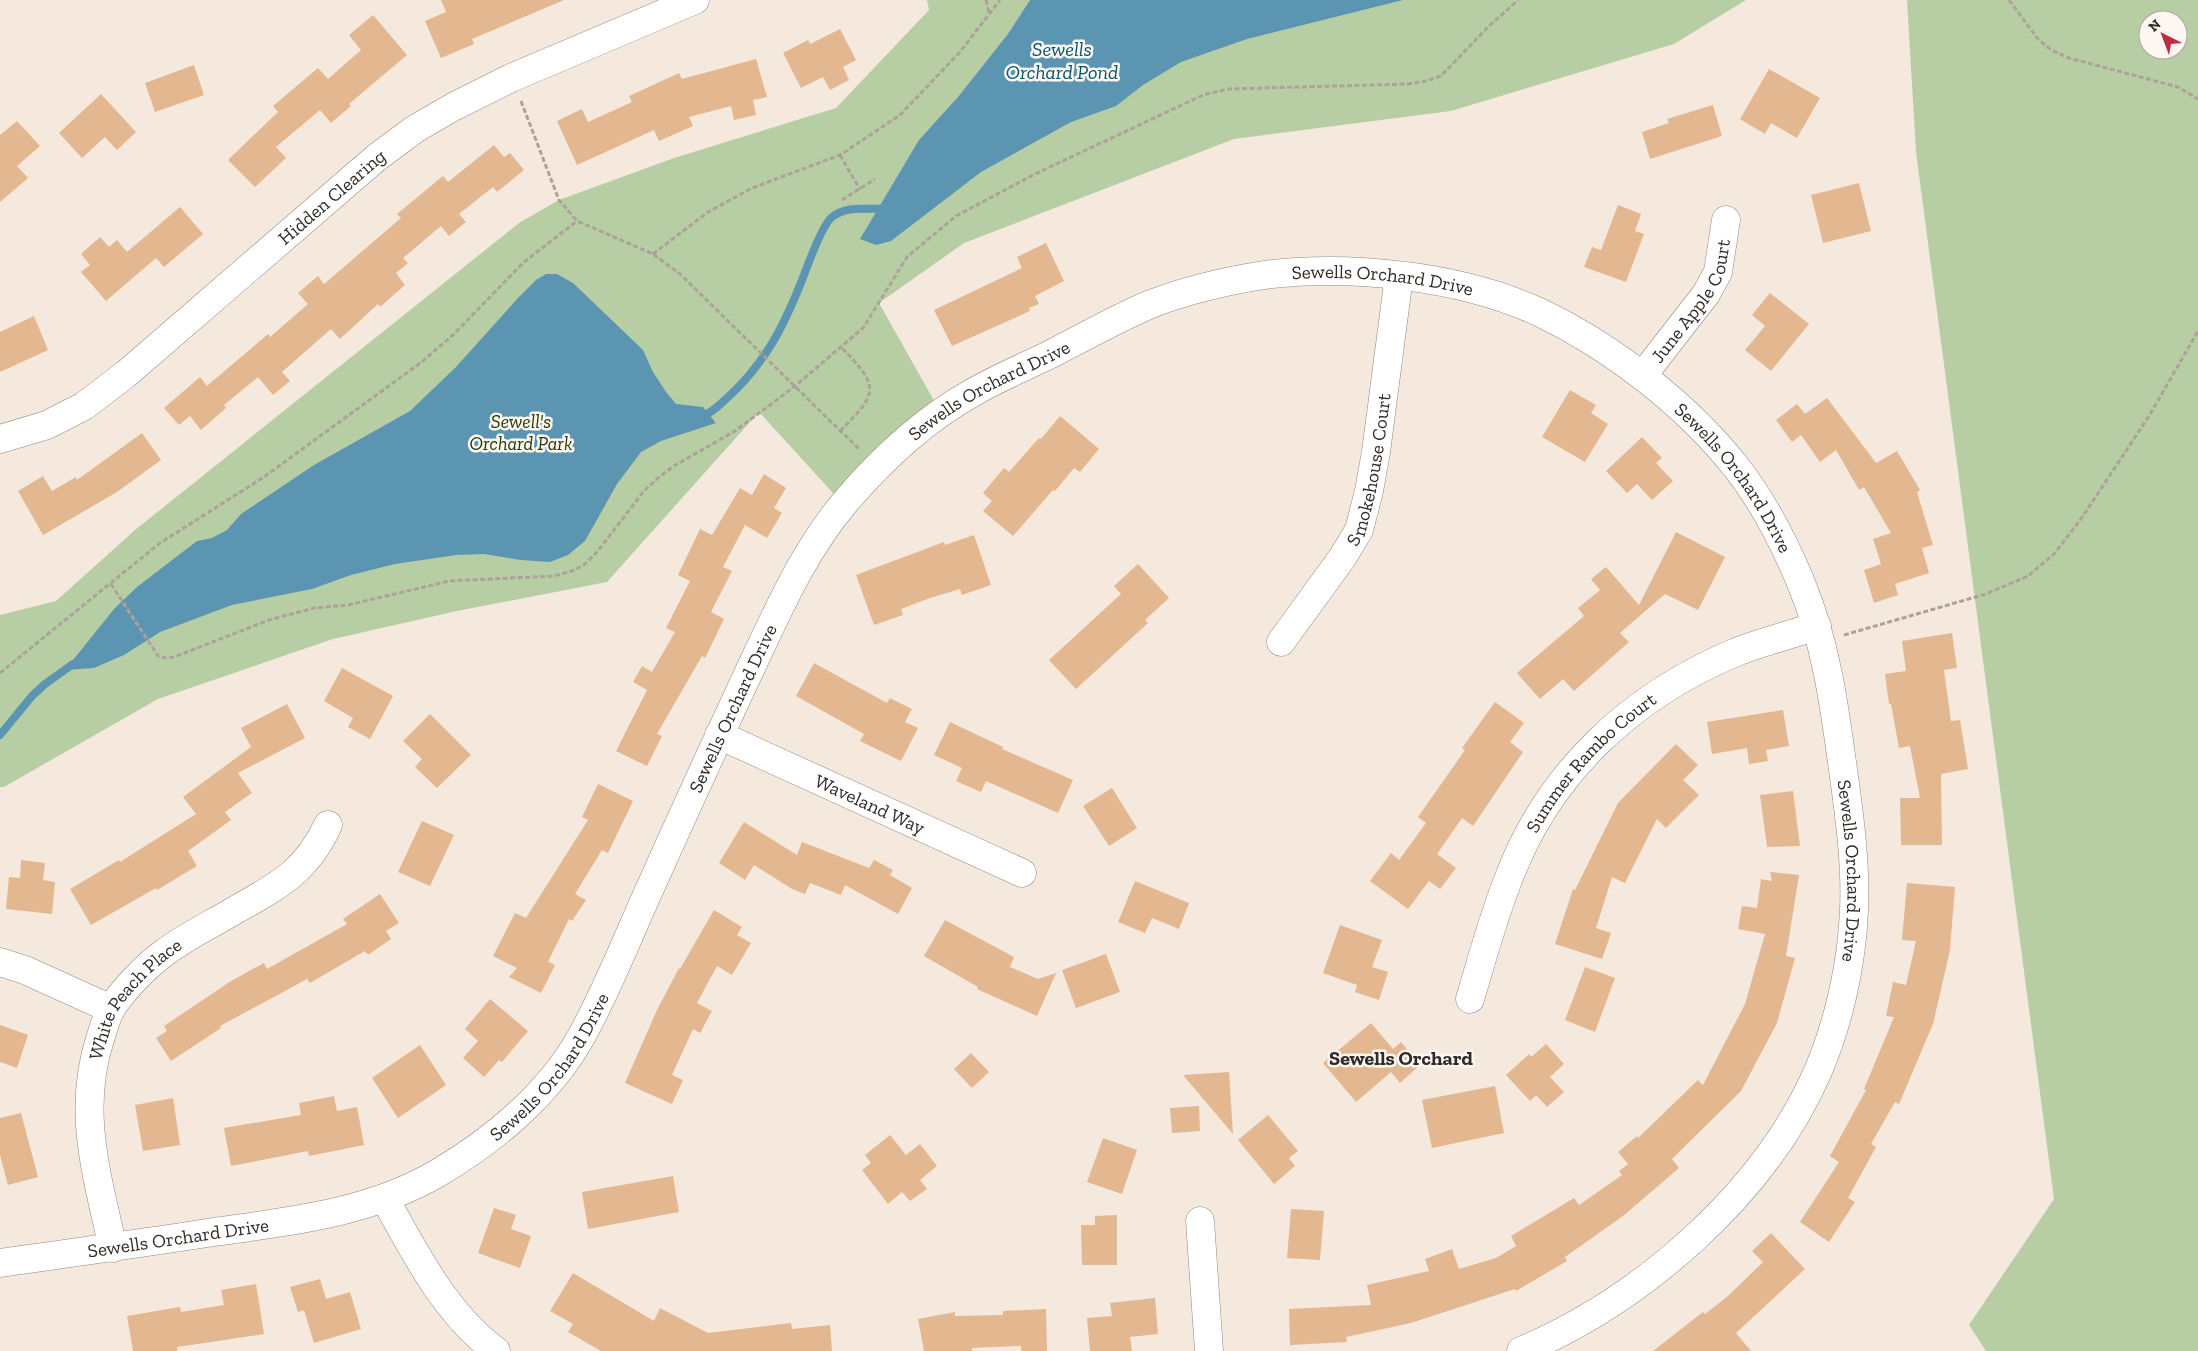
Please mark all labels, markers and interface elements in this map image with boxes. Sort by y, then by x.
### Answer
north arrow [2138,10,2188,60]
text: N [2145,16,2165,36]
water label: Sewells Orchard Pond [1006,37,1118,84]
street label: Hidden Clearing [273,144,391,250]
street label: June Apple Court [1646,238,1735,367]
street label: Sewells Orchard Drive [1291,260,1476,301]
street label: Sewells Orchard Drive [903,335,1074,445]
street label: Smokehouse Court [1341,392,1396,550]
street label: Sewells Orchard Drive [1670,398,1797,556]
park label: Sewell's Orchard Park [470,410,572,455]
street label: Sewells Orchard Drive [684,621,782,796]
street label: Summer Rambo Court [1521,688,1660,837]
street label: Waveland Way [811,769,929,839]
street label: Sewells Orchard Drive [1833,778,1865,964]
street label: White Peach Place [84,933,186,1062]
street label: Sewells Orchard Drive [485,989,614,1146]
district label: Sewells Orchard [1329,1046,1474,1070]
street label: Sewells Orchard Drive [86,1213,270,1263]

